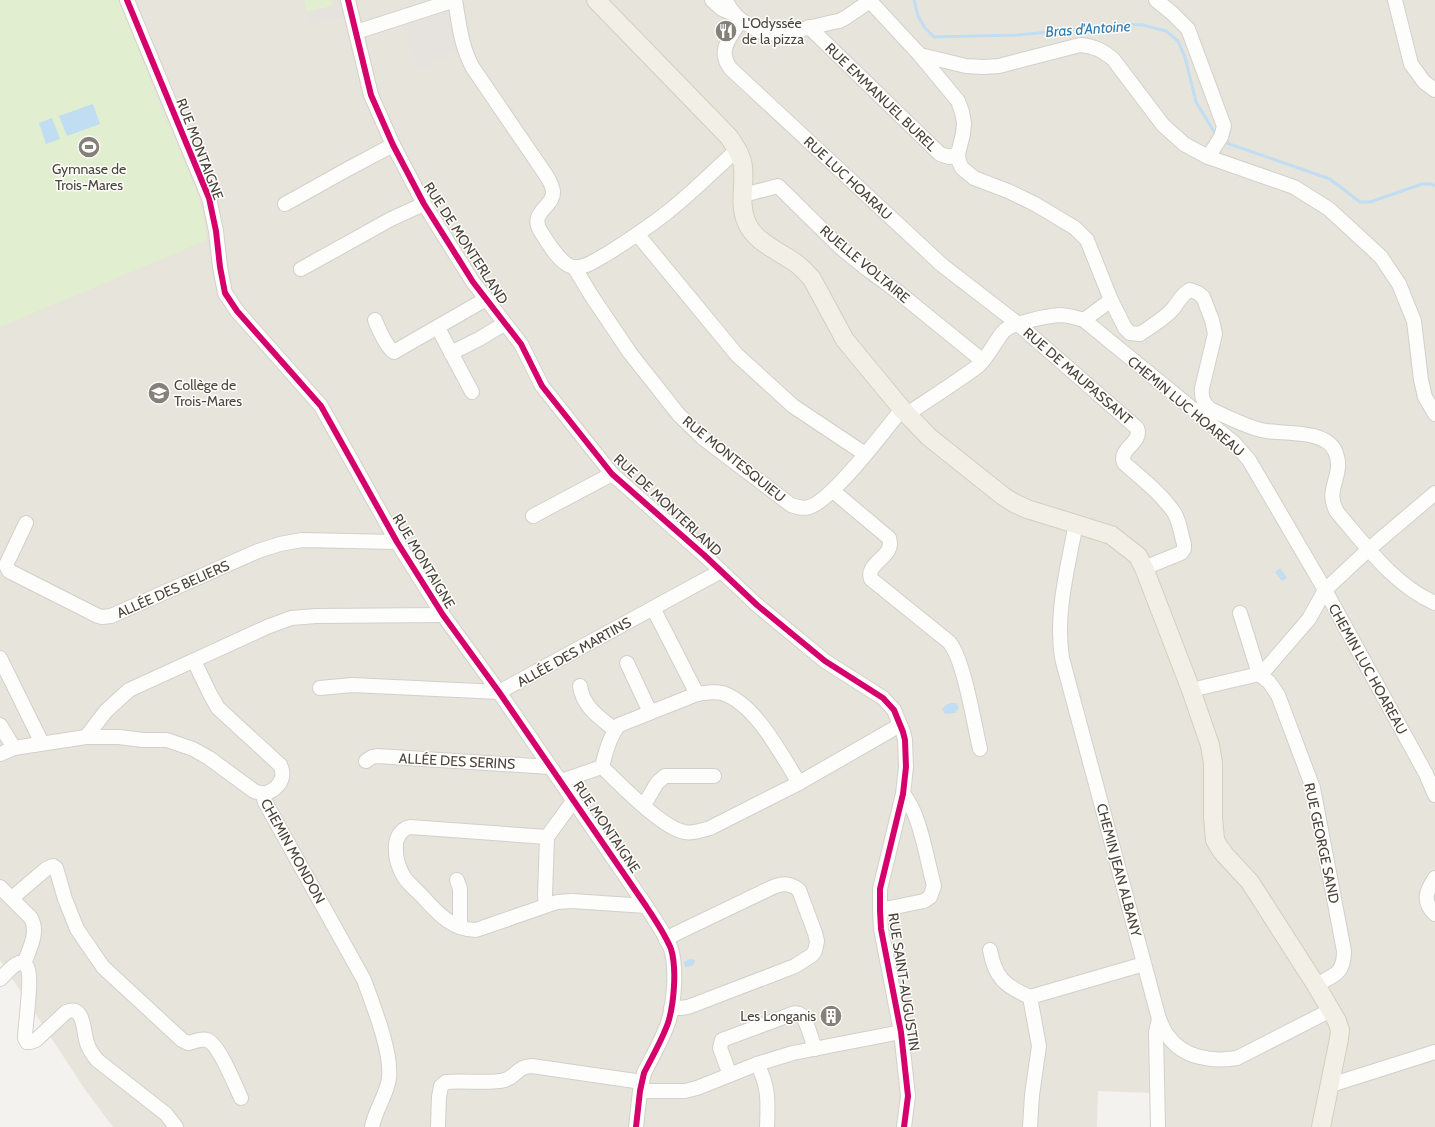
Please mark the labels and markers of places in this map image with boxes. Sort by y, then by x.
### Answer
place label: L'Odyssée de la pizza [742,14,804,48]
restaurant icon: L'Odyssée de la pizza [713,18,739,44]
sports icon: Gymnase de Trois-Mares [76,134,102,160]
place label: Gymnase de Trois-Mares [52,160,126,194]
place label: Collège de Trois-Mares [174,376,242,410]
school or university icon: Collège de Trois-Mares [146,380,172,406]
building icon: Les Longanis [818,1003,844,1029]
place label: Les Longanis [740,1007,816,1025]

